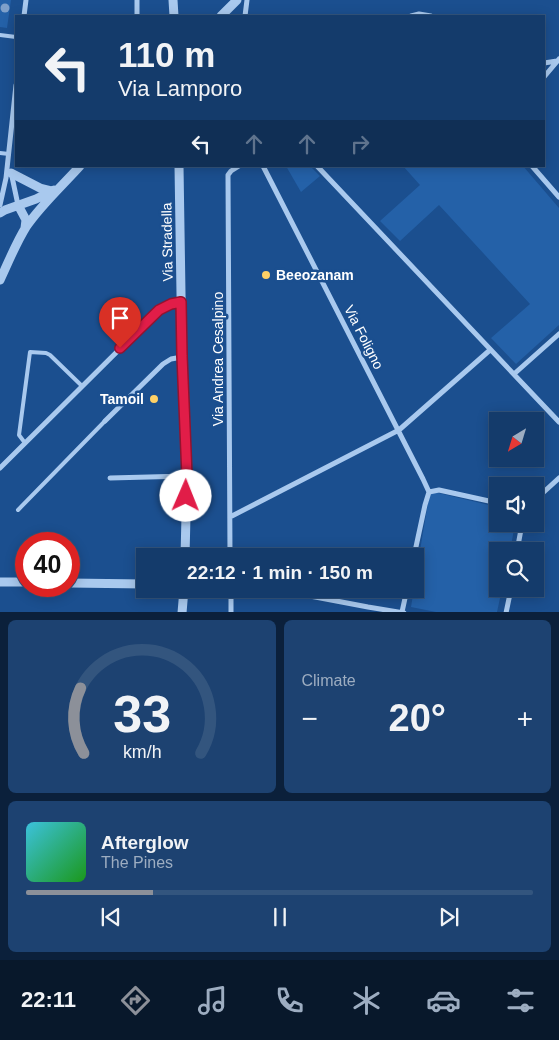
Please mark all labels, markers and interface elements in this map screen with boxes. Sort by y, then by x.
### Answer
icon: left [35,35,100,100]
text: 110 m [118,35,215,74]
text: Via Lamporo [118,76,242,101]
icon: left [187,130,215,158]
icon: ahead [240,130,268,158]
icon: ahead [293,130,321,158]
icon: right [346,130,374,158]
street label: Via Stradella [158,202,176,282]
place label: Beeozanam [276,267,354,283]
marker: Beeozanam [260,269,272,281]
street label: Via Andrea Cesalpino [210,292,226,426]
pin [99,297,141,348]
street label: Via Foligno [341,302,387,372]
icon: arrive [106,304,134,332]
place label: Tamoil [100,391,144,407]
marker: Tamoil [148,393,160,405]
north arrow [489,412,544,468]
map controls [489,412,544,597]
position arrow [159,469,211,521]
button: sound [489,477,544,532]
speed limit sign: 40 [15,532,80,597]
button: search [489,542,544,597]
text: 22:12 · 1 min · 150 m [187,562,373,583]
text: Climate [302,672,356,689]
text: 33 [113,685,171,743]
text: 20° [389,697,446,739]
text: − [302,703,318,734]
text: + [517,703,533,734]
text: km/h [122,742,161,762]
text: Afterglow [101,832,189,853]
text: The Pines [101,854,173,871]
icon: previous [97,903,125,931]
icon: pause [266,903,294,931]
icon: next [435,903,463,931]
icon: directions [118,983,153,1018]
icon: music [195,983,230,1018]
icon: phone [272,983,307,1018]
icon: climate [349,983,384,1018]
icon: car [426,983,461,1018]
icon: filters [503,983,538,1018]
text: 22:11 [21,987,76,1012]

